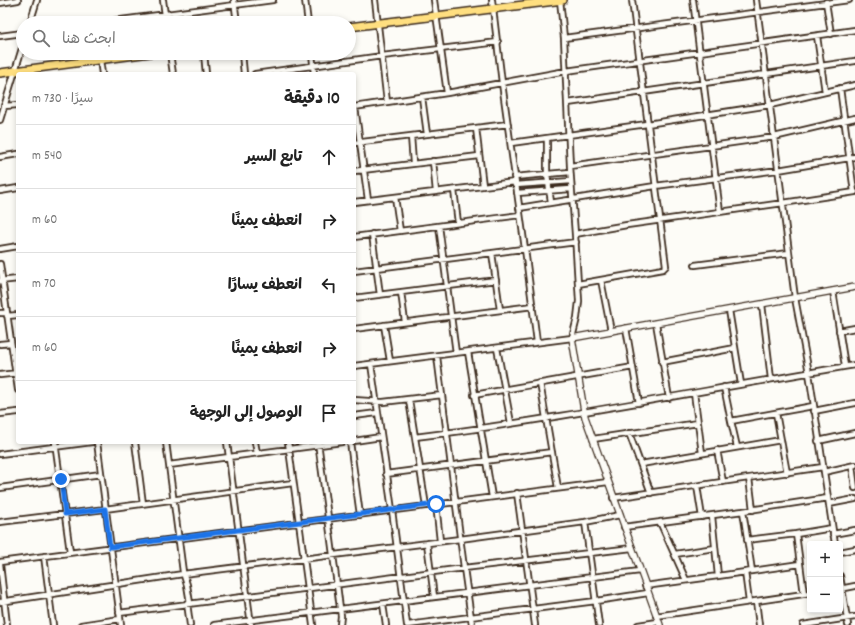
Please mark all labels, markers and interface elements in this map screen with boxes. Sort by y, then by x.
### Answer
search box [16,16,356,60]
icon: search [30,27,52,49]
text: ابحث هنا [62,29,116,51]
text: 10 دقيقة [284,88,340,112]
text: سيرًا · 730 m [32,90,93,109]
icon: ahead [318,146,340,168]
text: 540 m [32,147,62,166]
text: تابع السير [245,147,302,169]
icon: right [318,210,340,232]
text: 60 m [32,211,57,230]
text: انعطف يمينًا [232,211,302,233]
icon: left [318,274,340,296]
text: 70 m [32,275,56,294]
text: انعطف يسارًا [228,275,302,297]
icon: right [318,338,340,360]
text: 60 m [32,339,57,358]
text: انعطف يمينًا [232,339,302,361]
icon: arrive [318,402,340,424]
text: الوصول إلى الوجهة [190,403,302,425]
route end [52,470,70,488]
route start [427,495,445,513]
map controls [807,541,843,613]
button: + [807,541,843,577]
button: − [807,577,843,613]

